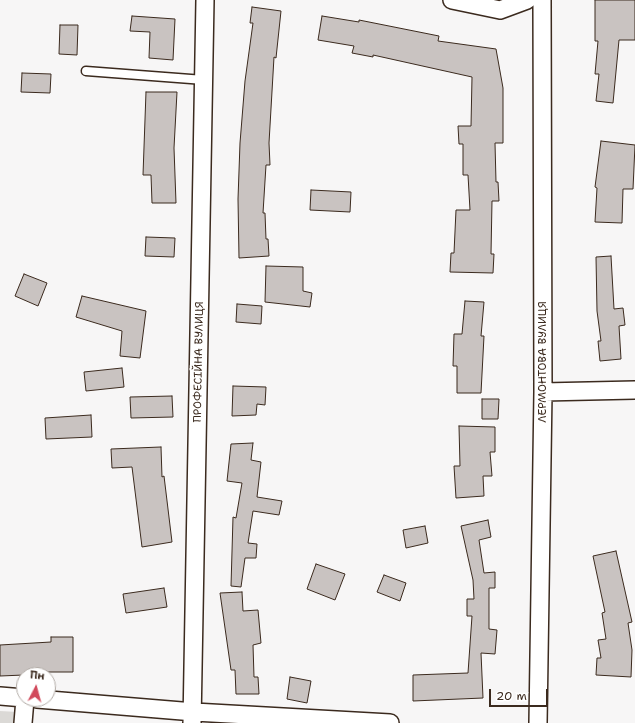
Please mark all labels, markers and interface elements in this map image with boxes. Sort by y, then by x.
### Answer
street label: ПРОФЕСІЙНА ВУЛИЦЯ [191,301,207,423]
street label: ЛЕРМОНТОВА ВУЛИЦЯ [536,301,550,423]
north arrow [16,667,56,707]
text: Пн [29,667,45,684]
scale bar [491,681,550,707]
text: 20 m [496,688,527,704]

